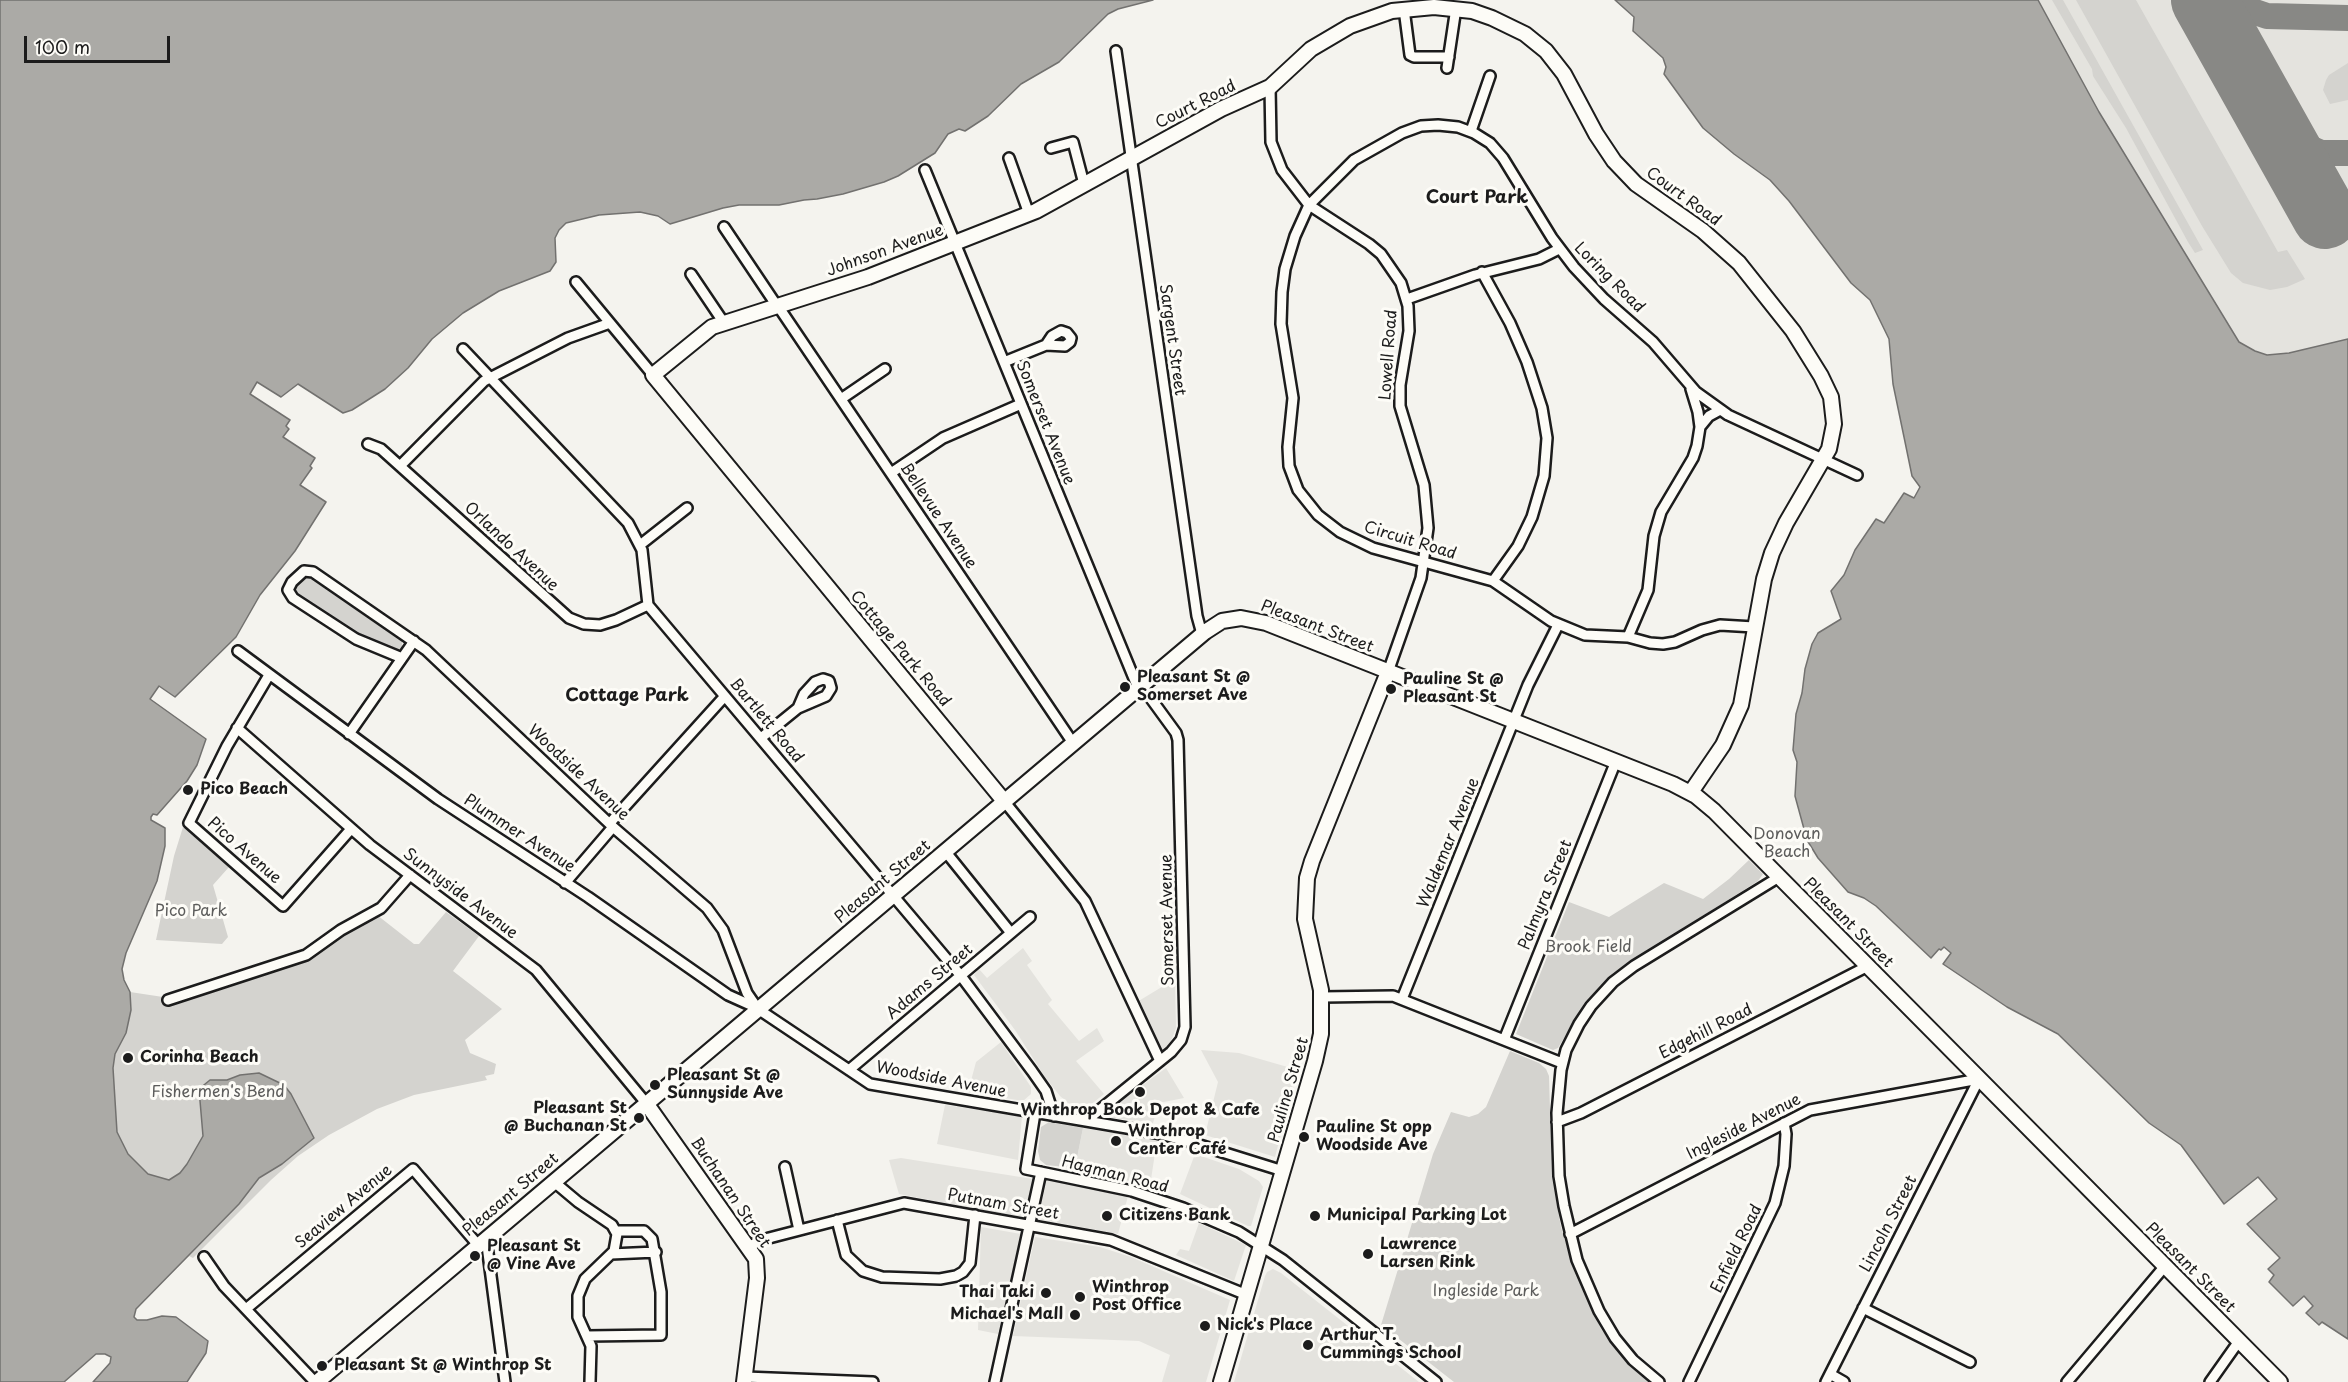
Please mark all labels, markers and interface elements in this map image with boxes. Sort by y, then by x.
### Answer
scale bar [27,24,172,62]
text: 100 m [35,33,90,60]
street label: Court Road [1153,77,1239,133]
street label: Court Road [1642,163,1724,231]
district label: Court Park [1426,187,1528,209]
street label: Johnson Avenue [824,221,946,281]
street label: Loring Road [1570,239,1648,317]
street label: Sargent Street [1155,283,1189,397]
street label: Lowell Road [1376,309,1402,401]
street label: Somerset Avenue [1011,358,1079,488]
street label: Bellevue Avenue [895,459,981,573]
street label: Orlando Avenue [460,498,562,596]
street label: Circuit Road [1361,518,1459,564]
street label: Cottage Park Road [846,587,954,711]
street label: Pleasant Street [1258,597,1376,657]
place label: Pleasant St @ Somerset Ave [1137,668,1250,706]
place label: Pauline St @ Pleasant St [1403,670,1503,708]
street label: Bartlett Road [725,675,807,767]
marker: Pleasant St @ Somerset Ave [1118,680,1132,694]
marker: Pauline St @ Pleasant St [1384,682,1398,696]
district label: Cottage Park [565,685,689,707]
street label: Woodside Avenue [523,721,633,825]
street label: Waldemar Avenue [1414,775,1484,911]
place label: Pico Beach [200,780,288,800]
marker: Pico Beach [181,783,195,797]
street label: Plummer Avenue [460,791,578,877]
street label: Pico Avenue [203,814,285,888]
park label: Donovan Beach [1753,825,1821,863]
street label: Pleasant Street [831,836,935,928]
street label: Palmyra Street [1515,837,1577,953]
street label: Sunnyside Avenue [399,845,521,943]
street label: Somerset Avenue [1157,854,1179,986]
street label: Pleasant Street [1799,874,1897,972]
park label: Pico Park [155,902,227,922]
park label: Brook Field [1544,938,1632,958]
street label: Adams Street [883,940,977,1024]
street label: Edgehill Road [1656,1000,1756,1064]
street label: Pauline Street [1265,1035,1313,1145]
place label: Corinha Beach [140,1048,259,1068]
marker: Corinha Beach [121,1051,135,1065]
street label: Woodside Avenue [874,1058,1008,1102]
place label: Pleasant St @ Sunnyside Ave [667,1066,783,1104]
marker: Pleasant St @ Sunnyside Ave [648,1078,662,1092]
park label: Fishermen's Bend [151,1083,285,1103]
marker: Winthrop Book Depot & Cafe [1133,1085,1147,1099]
street label: Ingleside Avenue [1684,1090,1804,1164]
place label: Pleasant St @ Buchanan St [504,1099,627,1137]
place label: Winthrop Book Depot & Cafe [1020,1101,1260,1121]
marker: Pleasant St @ Buchanan St [632,1111,646,1125]
place label: Pauline St opp Woodside Ave [1316,1118,1432,1156]
place label: Winthrop Center Café [1128,1122,1226,1160]
marker: Pauline St opp Woodside Ave [1297,1130,1311,1144]
street label: Buchanan Street [686,1134,774,1252]
marker: Winthrop Center Café [1109,1134,1123,1148]
street label: Pleasant Street [459,1149,563,1241]
street label: Hagman Road [1059,1152,1171,1198]
street label: Seaview Avenue [292,1161,396,1253]
street label: Lincoln Street [1856,1172,1922,1276]
street label: Putnam Street [946,1186,1060,1224]
street label: Enfield Road [1707,1202,1767,1296]
place label: Citizens Bank [1119,1206,1230,1226]
place label: Municipal Parking Lot [1327,1206,1507,1226]
marker: Citizens Bank [1100,1209,1114,1223]
marker: Municipal Parking Lot [1308,1209,1322,1223]
street label: Pleasant Street [2141,1219,2239,1317]
place label: Lawrence Larsen Rink [1380,1235,1475,1273]
place label: Pleasant St @ Vine Ave [487,1237,581,1275]
marker: Lawrence Larsen Rink [1361,1247,1375,1261]
marker: Pleasant St @ Vine Ave [468,1249,482,1263]
place label: Winthrop Post Office [1092,1278,1181,1316]
park label: Ingleside Park [1433,1282,1539,1302]
place label: Thai Taki [959,1283,1034,1303]
marker: Thai Taki [1039,1286,1053,1300]
marker: Winthrop Post Office [1073,1290,1087,1304]
place label: Michael's Mall [950,1305,1063,1325]
marker: Michael's Mall [1068,1308,1082,1322]
place label: Nick's Place [1217,1316,1313,1336]
marker: Nick's Place [1198,1319,1212,1333]
place label: Arthur T. Cummings School [1320,1326,1461,1364]
marker: Arthur T. Cummings School [1301,1338,1315,1352]
place label: Pleasant St @ Winthrop St [334,1356,551,1376]
marker: Pleasant St @ Winthrop St [315,1359,329,1373]

